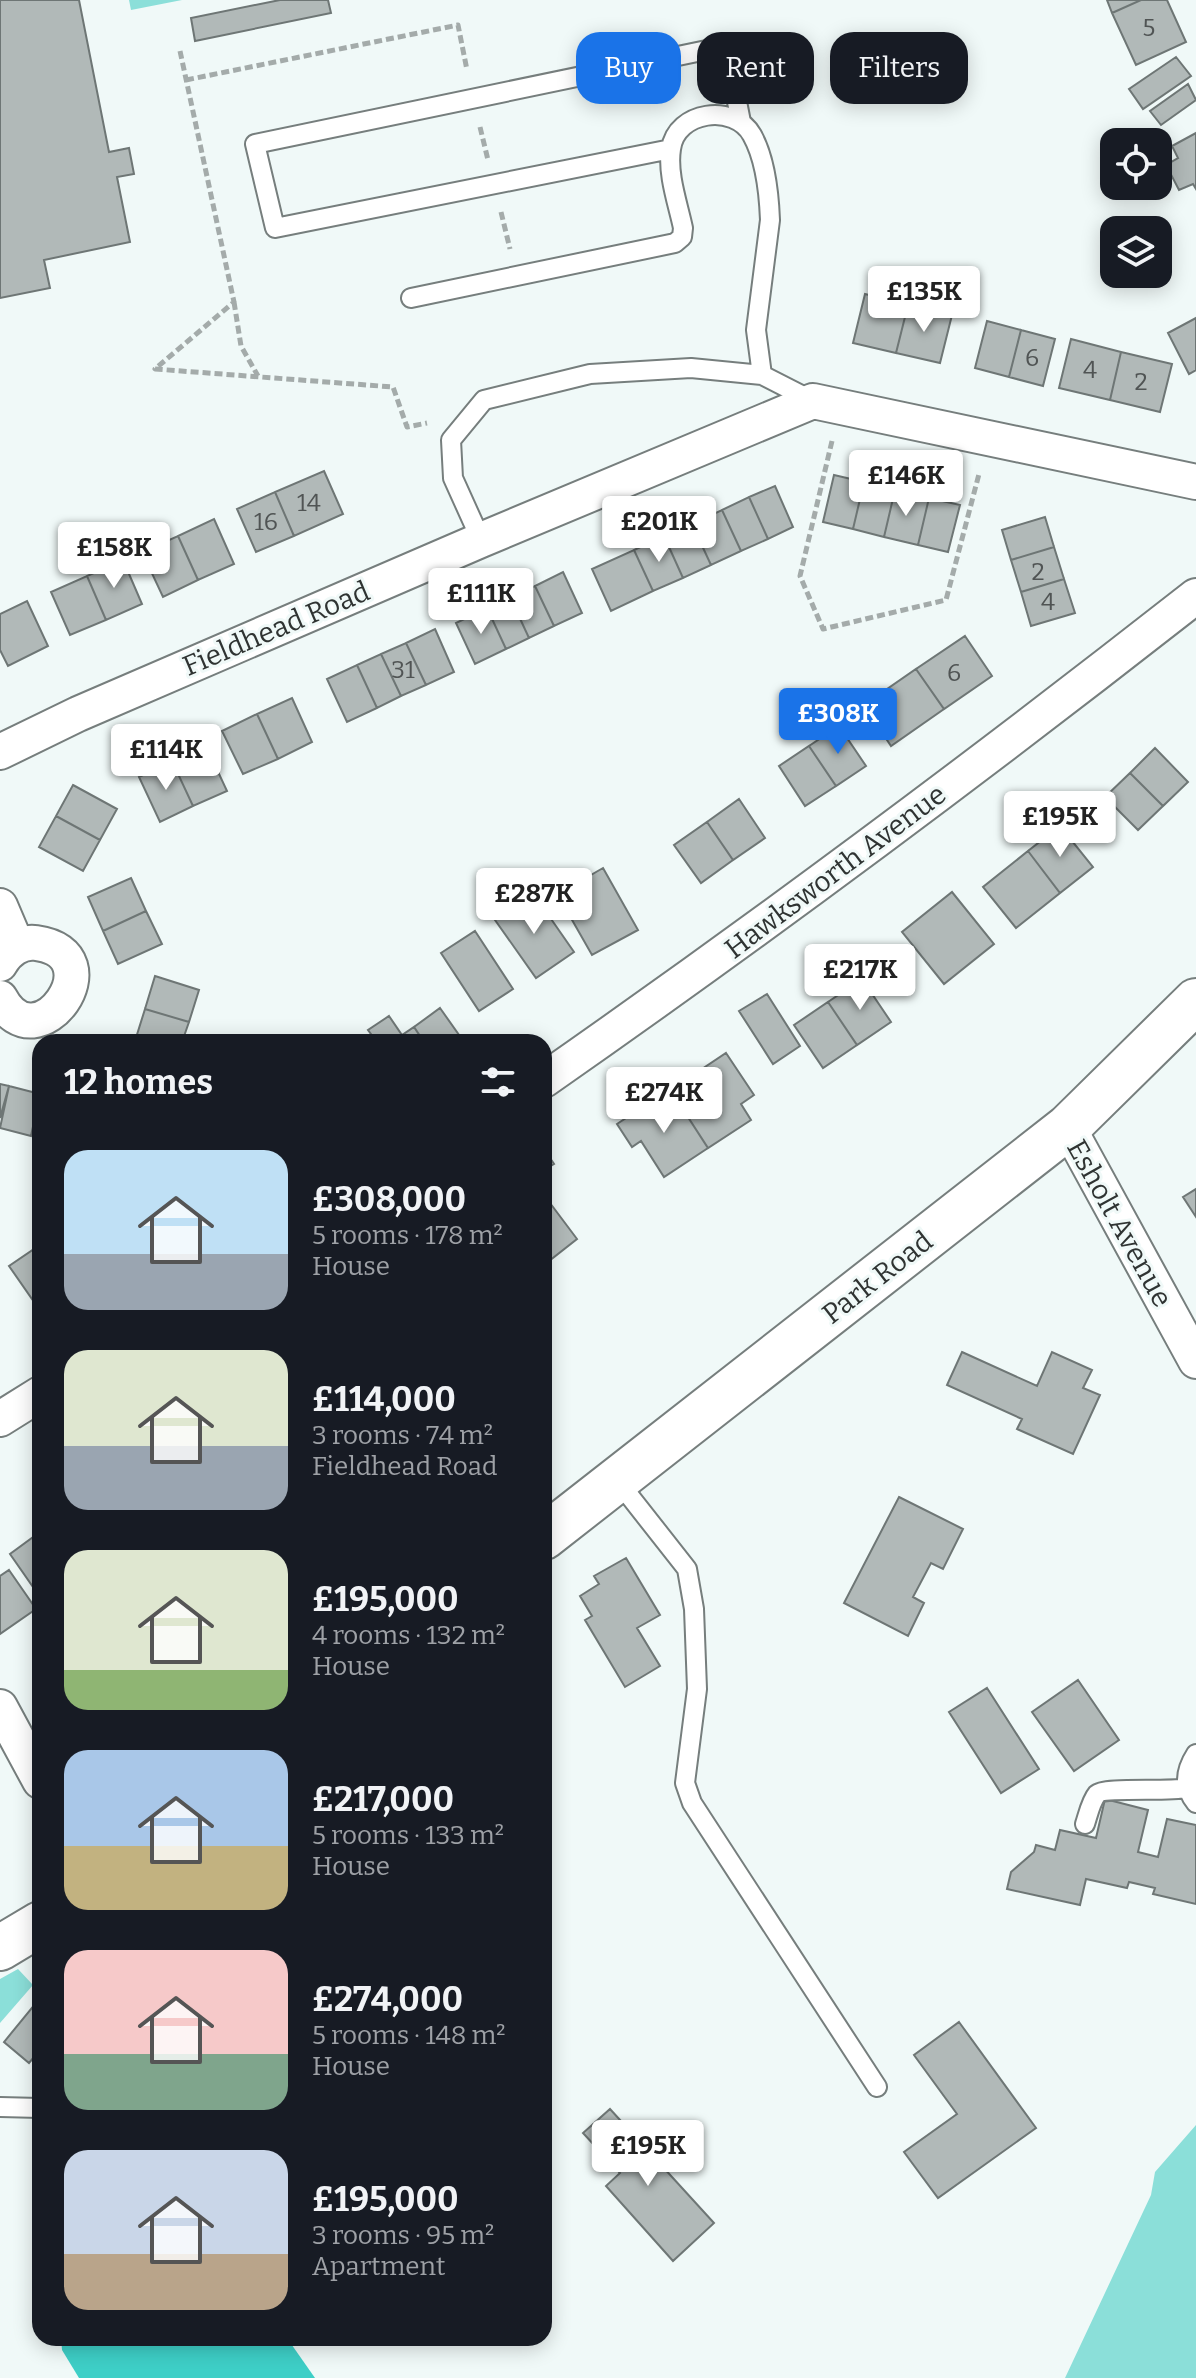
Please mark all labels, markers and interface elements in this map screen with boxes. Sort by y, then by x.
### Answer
house number: 5 [1143,14,1155,42]
chip: Buy [576,32,681,104]
chip: Rent [697,32,814,104]
chip: Filters [830,32,968,104]
map controls [1100,128,1172,288]
button: locate [1100,128,1172,200]
button: layers [1100,216,1172,288]
pin: £135K [868,266,980,334]
text: £135K [886,276,962,307]
house number: 6 [1025,344,1039,372]
house number: 4 [1083,356,1097,384]
house number: 2 [1134,368,1148,396]
pin: £146K [850,450,962,518]
text: £146K [867,460,945,491]
house number: 14 [297,489,321,517]
pin: £201K [603,496,715,564]
text: £201K [620,506,698,537]
house number: 16 [254,508,278,536]
pin: £158K [58,522,170,590]
text: £158K [76,532,152,563]
house number: 2 [1031,558,1045,586]
pin: £111K [425,568,537,636]
street label: Fieldhead Road [178,574,375,683]
text: £111K [446,578,516,609]
house number: 4 [1041,588,1055,616]
house number: 31 [391,656,415,684]
house number: 6 [947,659,961,687]
pin: £308K [782,688,894,756]
text: £308K [797,698,879,729]
pin: £114K [110,724,222,792]
text: £114K [129,734,203,765]
street label: Hawksworth Avenue [718,778,952,965]
pin: £195K [1004,791,1116,859]
text: £195K [1022,801,1098,832]
pin: £287K [478,868,590,936]
text: £287K [494,878,574,909]
pin: £217K [804,944,916,1012]
text: £217K [822,954,898,985]
icon: filters [476,1060,520,1104]
text: 12 homes [64,1062,213,1103]
pin: £274K [608,1067,720,1135]
text: £274K [624,1077,704,1108]
street label: Esholt Avenue [1060,1134,1179,1313]
text: £308,000 [312,1179,466,1220]
icon: home [128,1182,224,1278]
text: 5 rooms · 178 m² [312,1220,503,1251]
street label: Park Road [816,1224,939,1331]
text: House [312,1251,390,1282]
text: £114,000 [312,1379,456,1420]
icon: home [128,1382,224,1478]
text: 3 rooms · 74 m² [312,1420,493,1451]
text: Fieldhead Road [312,1451,497,1482]
text: £195,000 [312,1579,459,1620]
icon: home [128,1582,224,1678]
text: 4 rooms · 132 m² [312,1620,505,1651]
text: House [312,1651,390,1682]
text: £217,000 [312,1779,454,1820]
icon: home [128,1782,224,1878]
text: 5 rooms · 133 m² [312,1820,504,1851]
text: House [312,1851,390,1882]
text: £274,000 [312,1979,463,2020]
icon: home [128,1982,224,2078]
text: 5 rooms · 148 m² [312,2020,506,2051]
text: House [312,2051,390,2082]
pin: £195K [592,2120,704,2188]
text: £195K [610,2130,686,2161]
text: £195,000 [312,2179,459,2220]
icon: home [128,2182,224,2278]
text: 3 rooms · 95 m² [312,2220,494,2251]
text: Apartment [312,2251,445,2282]

